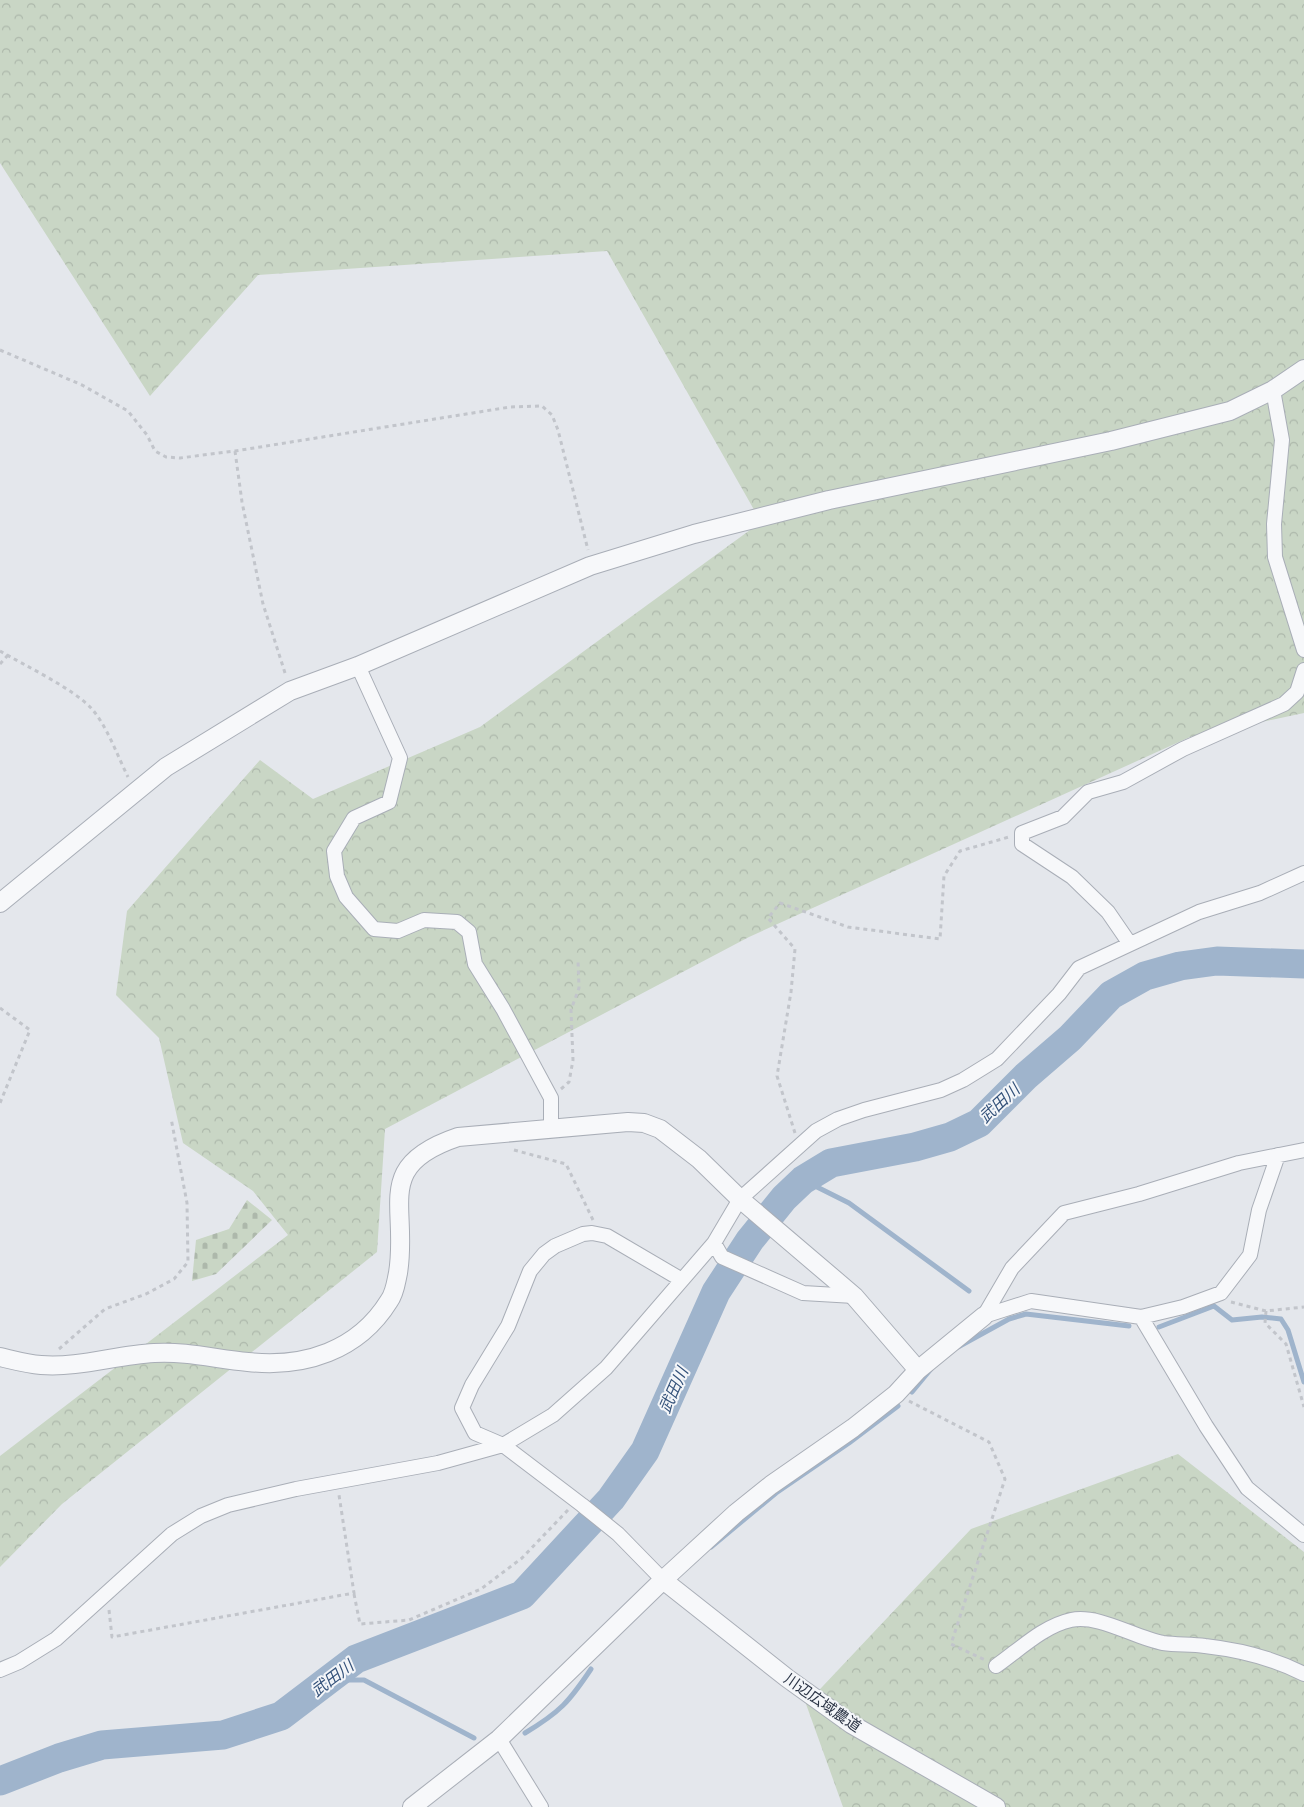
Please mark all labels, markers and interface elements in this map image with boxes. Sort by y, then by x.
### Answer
water label: 武田川 [975,1078,1025,1127]
water label: 武田川 [654,1362,693,1416]
water label: 武田川 [307,1654,359,1700]
street label: 川辺広域農道 [781,1669,865,1735]

